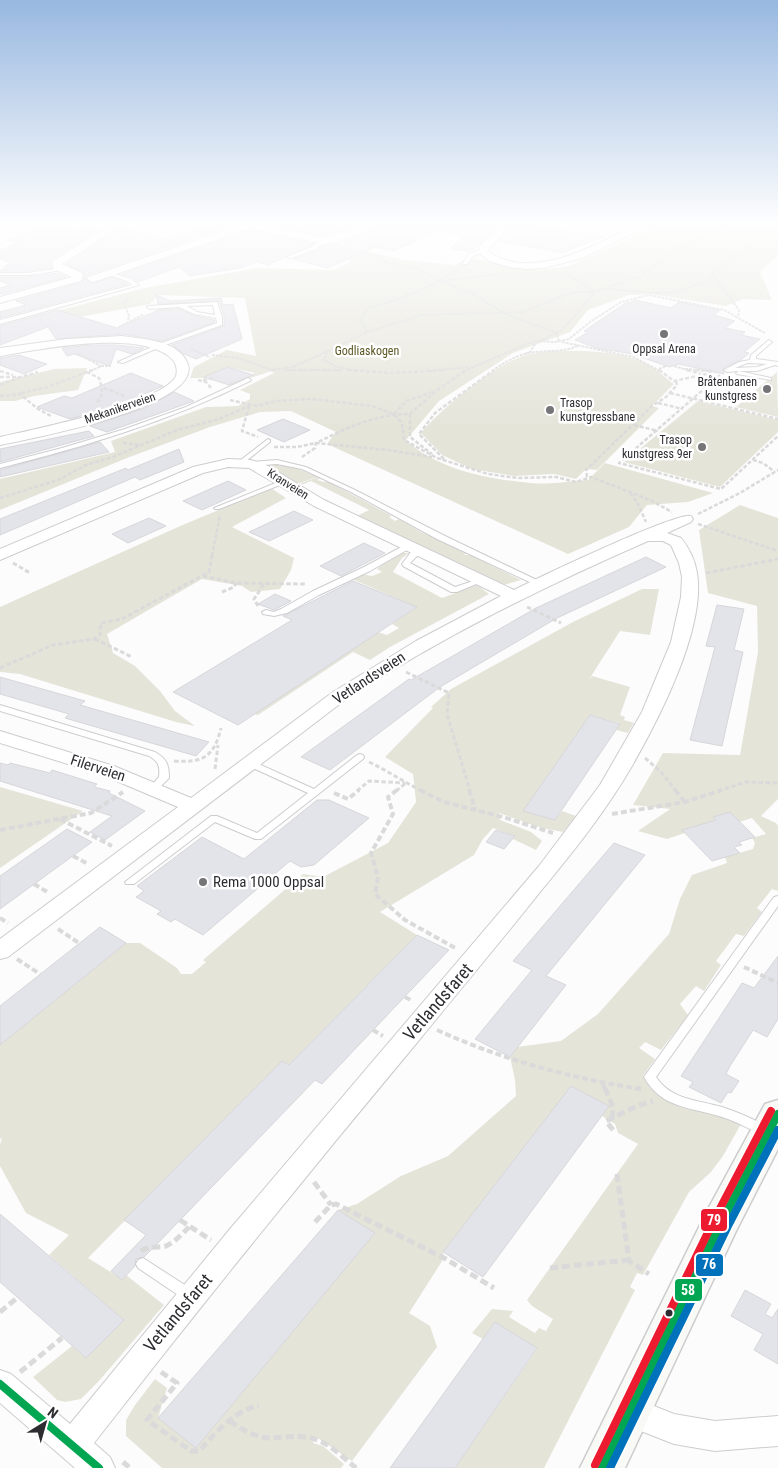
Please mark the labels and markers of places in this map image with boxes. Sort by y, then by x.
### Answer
marker: Oppsal Arena [658,328,670,340]
place label: Oppsal Arena [632,342,696,356]
place label: Bråtenbanen kunstgress [697,375,757,403]
marker: Bråtenbanen kunstgress [761,383,773,395]
place label: Trasop kunstgressbane [560,396,636,424]
marker: Trasop kunstgressbane [544,404,556,416]
place label: Trasop kunstgress 9er [622,433,692,461]
marker: Trasop kunstgress 9er [696,441,708,453]
place label: Rema 1000 Oppsal [213,873,324,891]
marker: Rema 1000 Oppsal [197,876,209,888]
unlabelled marker [664,1308,674,1318]

